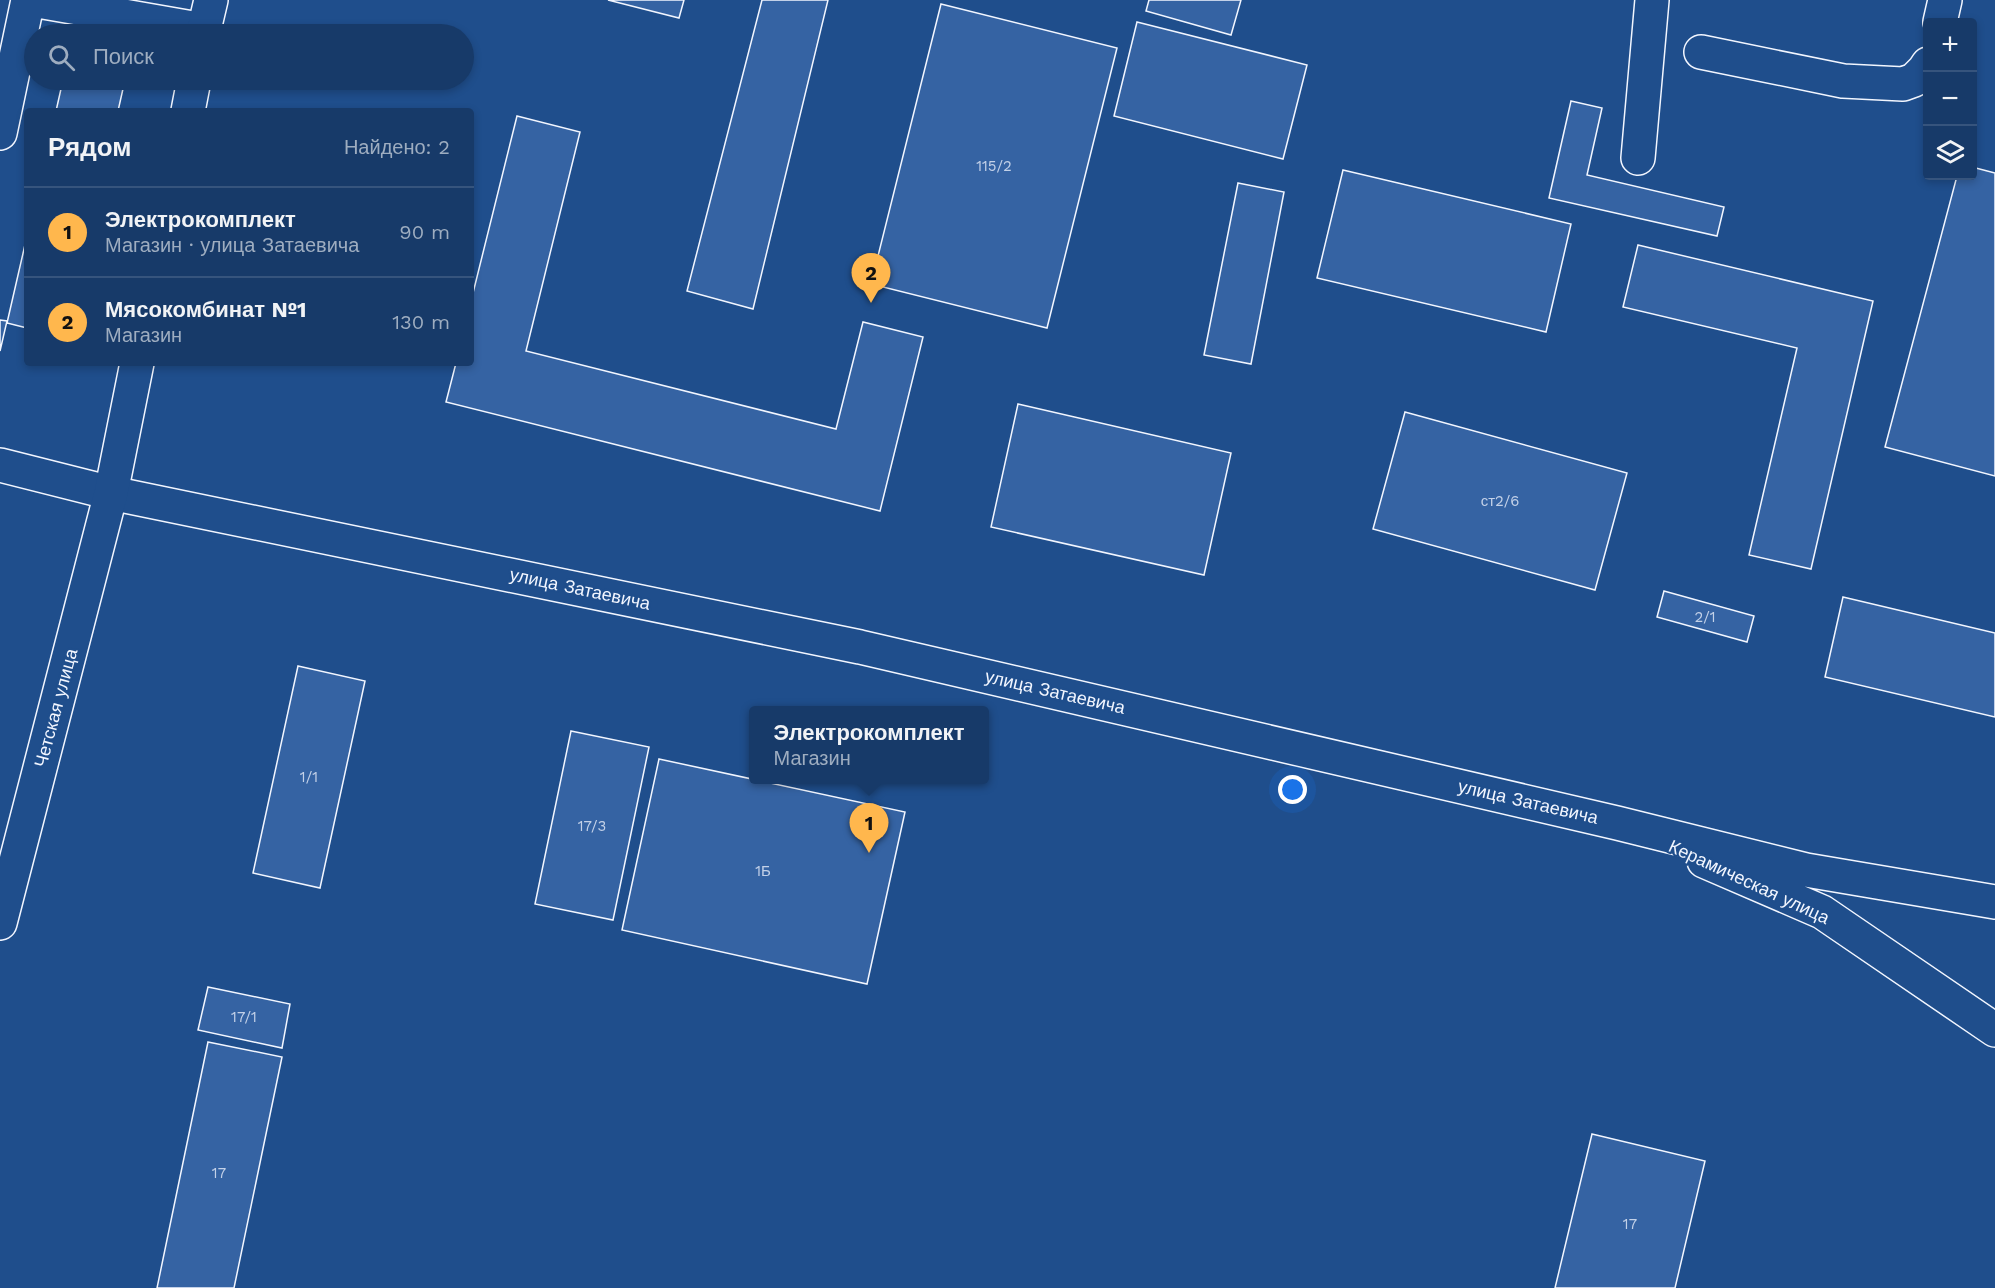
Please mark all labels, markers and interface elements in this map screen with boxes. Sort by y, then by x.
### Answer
map controls [1923,18,1977,180]
button: + [1923,18,1977,72]
search box [24,24,474,90]
icon: search [45,41,78,74]
text: Поиск [93,44,154,69]
button: − [1923,72,1977,126]
button: layers [1923,126,1977,180]
text: Рядом [48,132,131,162]
text: Найдено: 2 [344,135,450,159]
house number: 115/2 [976,157,1012,175]
text: Электрокомплект [105,207,296,232]
text: 1 [63,220,72,244]
text: 90 m [399,220,450,244]
text: Магазин · улица Затаевича [105,233,359,257]
pin: 2 [852,254,890,303]
text: Мясокомбинат №1 [105,297,306,322]
text: 2 [62,310,73,334]
text: 130 m [392,310,450,334]
text: Магазин [105,323,182,347]
house number: ст2/6 [1481,492,1519,510]
street label: улица Затаевича [508,563,653,614]
house number: 2/1 [1694,608,1716,626]
street label: Четская улица [30,645,82,770]
street label: улица Затаевича [983,665,1128,718]
popup [749,706,989,784]
text: Электрокомплект [774,720,964,745]
text: Магазин [774,746,851,770]
house number: 1/1 [300,768,318,786]
your location [1278,775,1307,804]
street label: улица Затаевича [1456,775,1601,828]
pin: 1 [850,804,888,853]
house number: 17/3 [578,817,606,835]
street label: Керамическая улица [1665,835,1834,928]
house number: 1Б [755,862,771,880]
house number: 17/1 [231,1008,257,1026]
house number: 17 [212,1164,226,1182]
house number: 17 [1623,1215,1637,1233]

